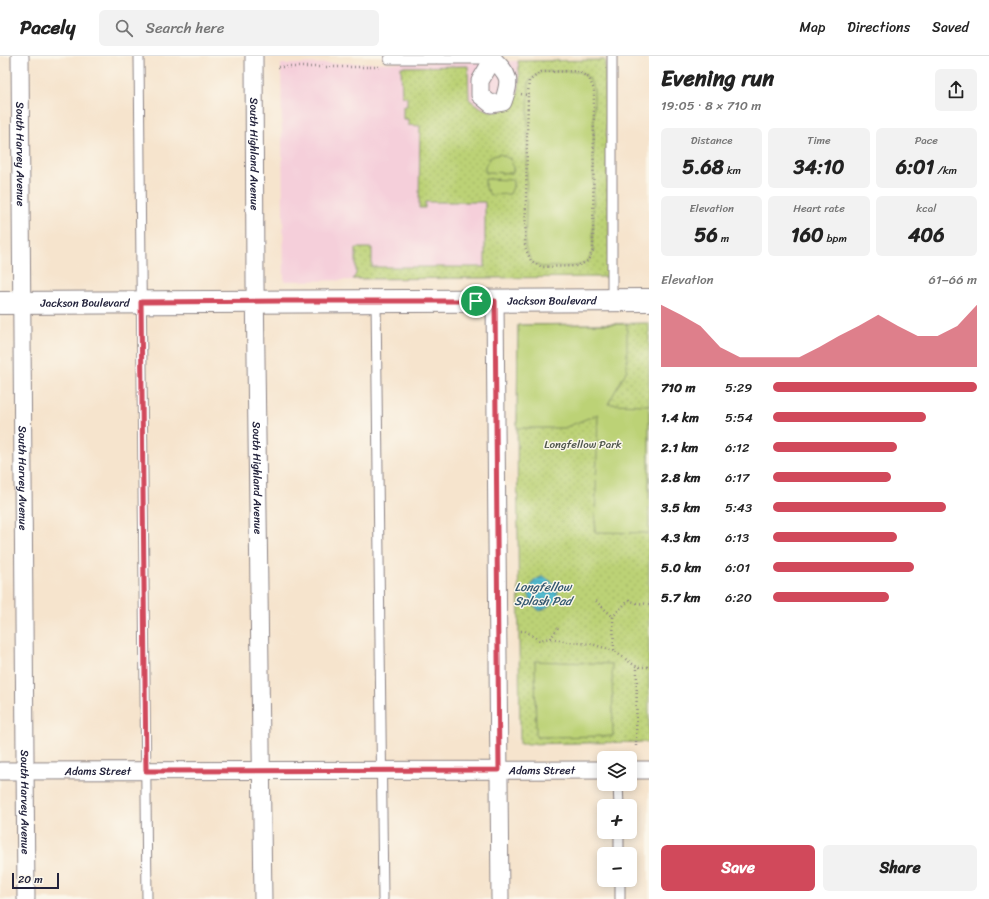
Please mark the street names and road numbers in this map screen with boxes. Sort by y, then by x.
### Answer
street label: South Highland Avenue [244,97,264,211]
street label: South Harvey Avenue [10,102,30,207]
street label: Jackson Boulevard [506,291,598,311]
street label: Jackson Boulevard [39,293,131,313]
street label: South Highland Avenue [247,421,267,535]
street label: South Harvey Avenue [13,426,32,531]
street label: South Harvey Avenue [15,750,35,855]
street label: Adams Street [508,761,576,780]
street label: Adams Street [64,762,132,781]

